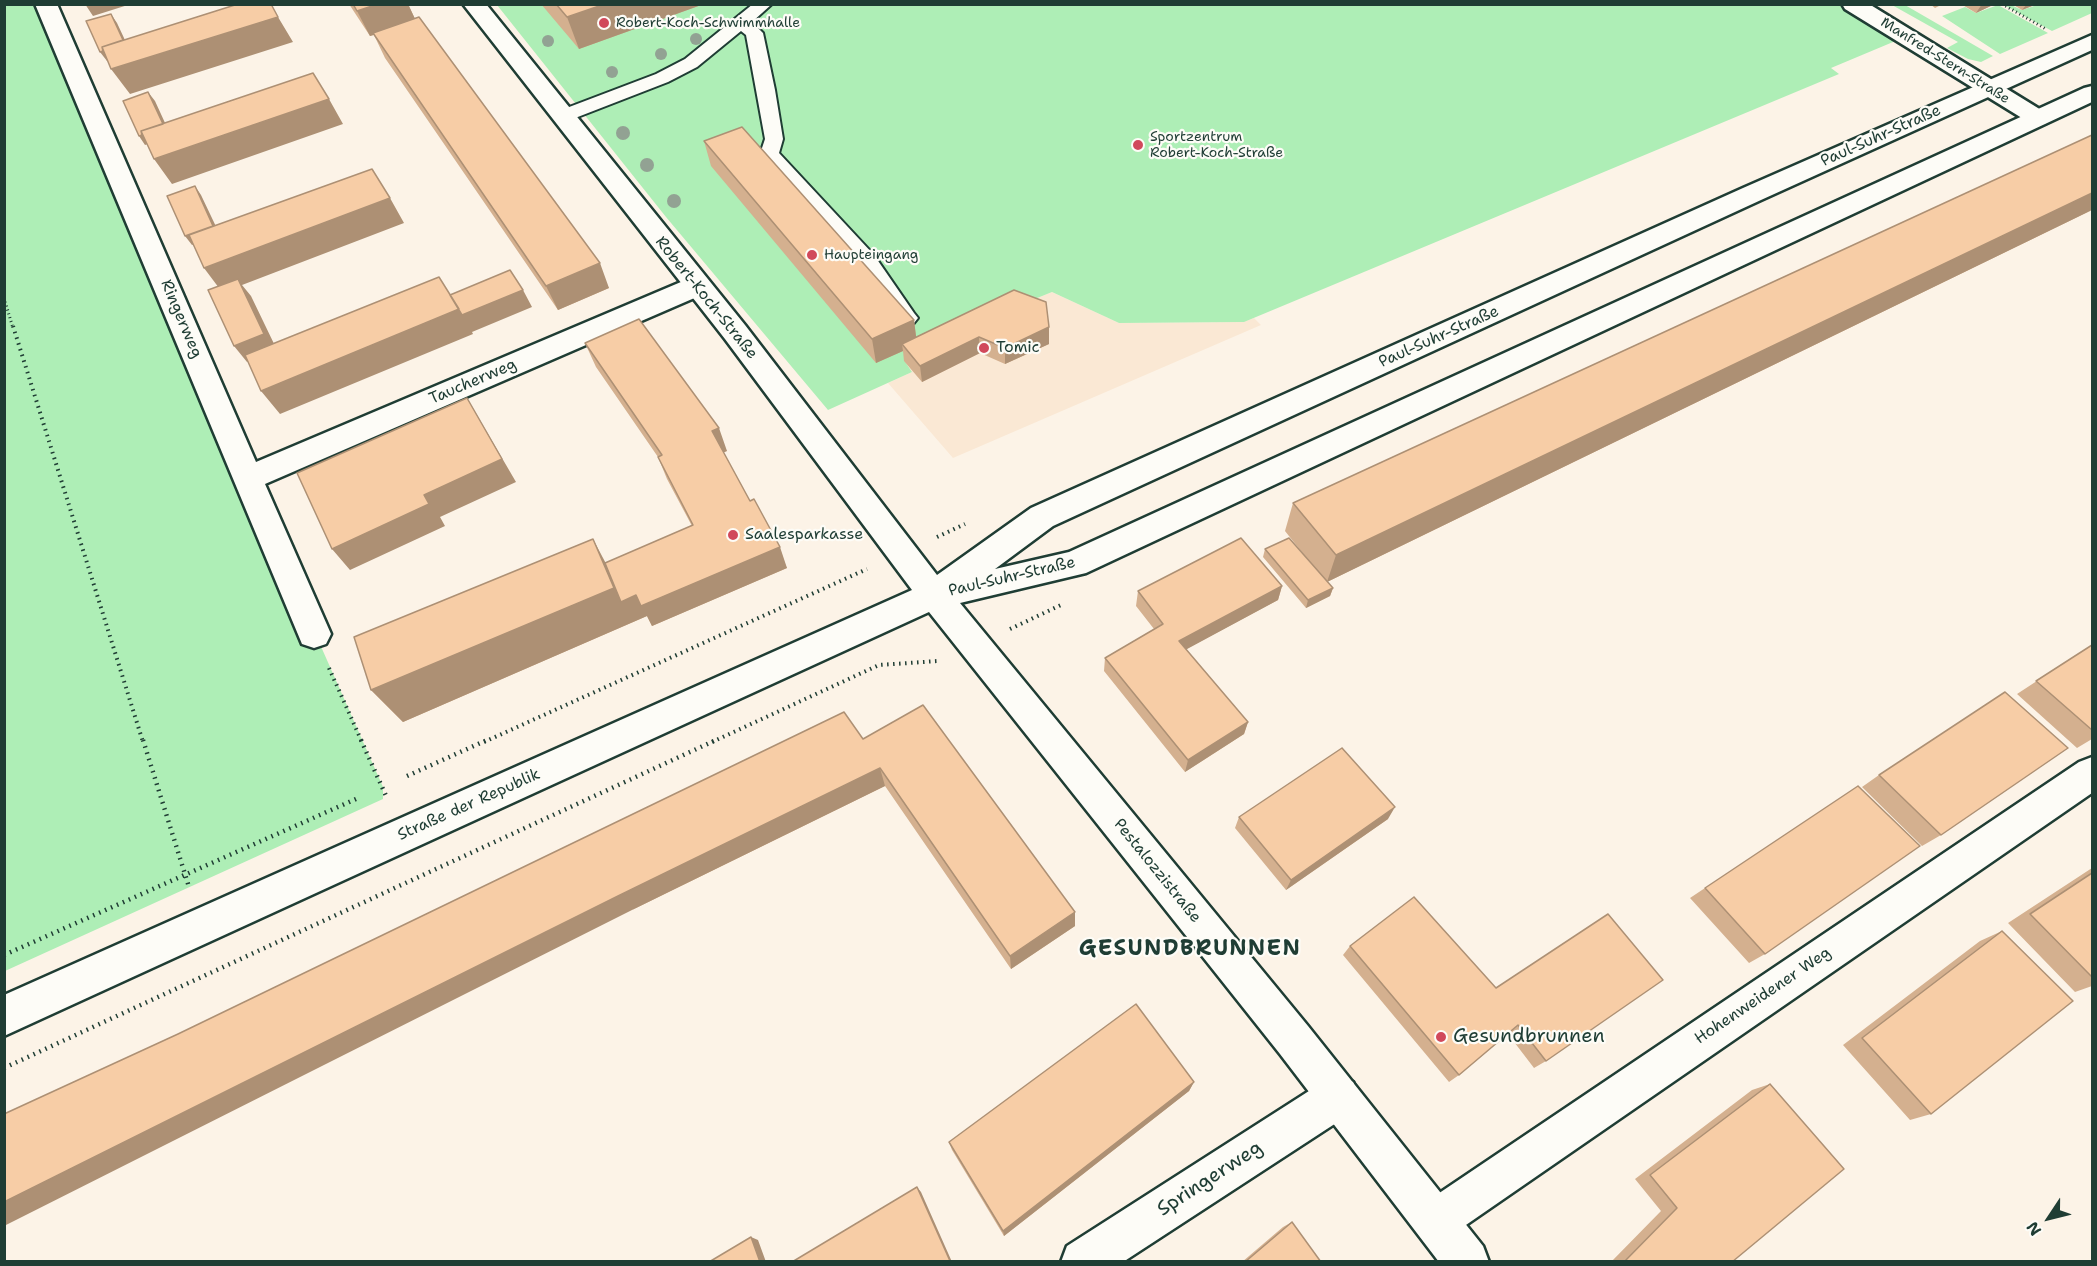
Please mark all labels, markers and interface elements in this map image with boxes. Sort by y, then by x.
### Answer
street label: Manfred-Stern-Straße [1877,14,2013,108]
place label: Robert-Koch-Schwimmhalle [616,15,800,31]
marker: Robert-Koch-Schwimmhalle [597,16,611,30]
street label: Paul-Suhr-Straße [1818,101,1944,171]
place label: Sportzentrum Robert-Koch-Straße [1150,129,1283,162]
marker: Sportzentrum Robert-Koch-Straße [1131,138,1145,152]
street label: Robert-Koch-Straße [651,233,761,363]
place label: Haupteingang [824,247,918,263]
marker: Haupteingang [805,248,819,262]
street label: Ringerweg [156,277,206,361]
street label: Paul-Suhr-Straße [1376,302,1502,372]
place label: Tomic [996,338,1040,358]
marker: Tomic [977,341,991,355]
street label: Taucherweg [426,355,520,409]
place label: Saalesparkasse [745,525,863,545]
marker: Saalesparkasse [726,528,740,542]
street label: Paul-Suhr-Straße [947,553,1077,601]
street label: Straße der Republik [395,765,543,845]
street label: Pestalozzistraße [1109,815,1205,927]
district label: GESUNDBRUNNEN [1079,936,1301,962]
street label: Hohenweidener Weg [1691,943,1835,1049]
place label: Gesundbrunnen [1453,1025,1605,1049]
marker: Gesundbrunnen [1434,1030,1448,1044]
street label: Springerweg [1153,1136,1267,1222]
north arrow [2019,1188,2079,1248]
text: N [2022,1217,2046,1240]

